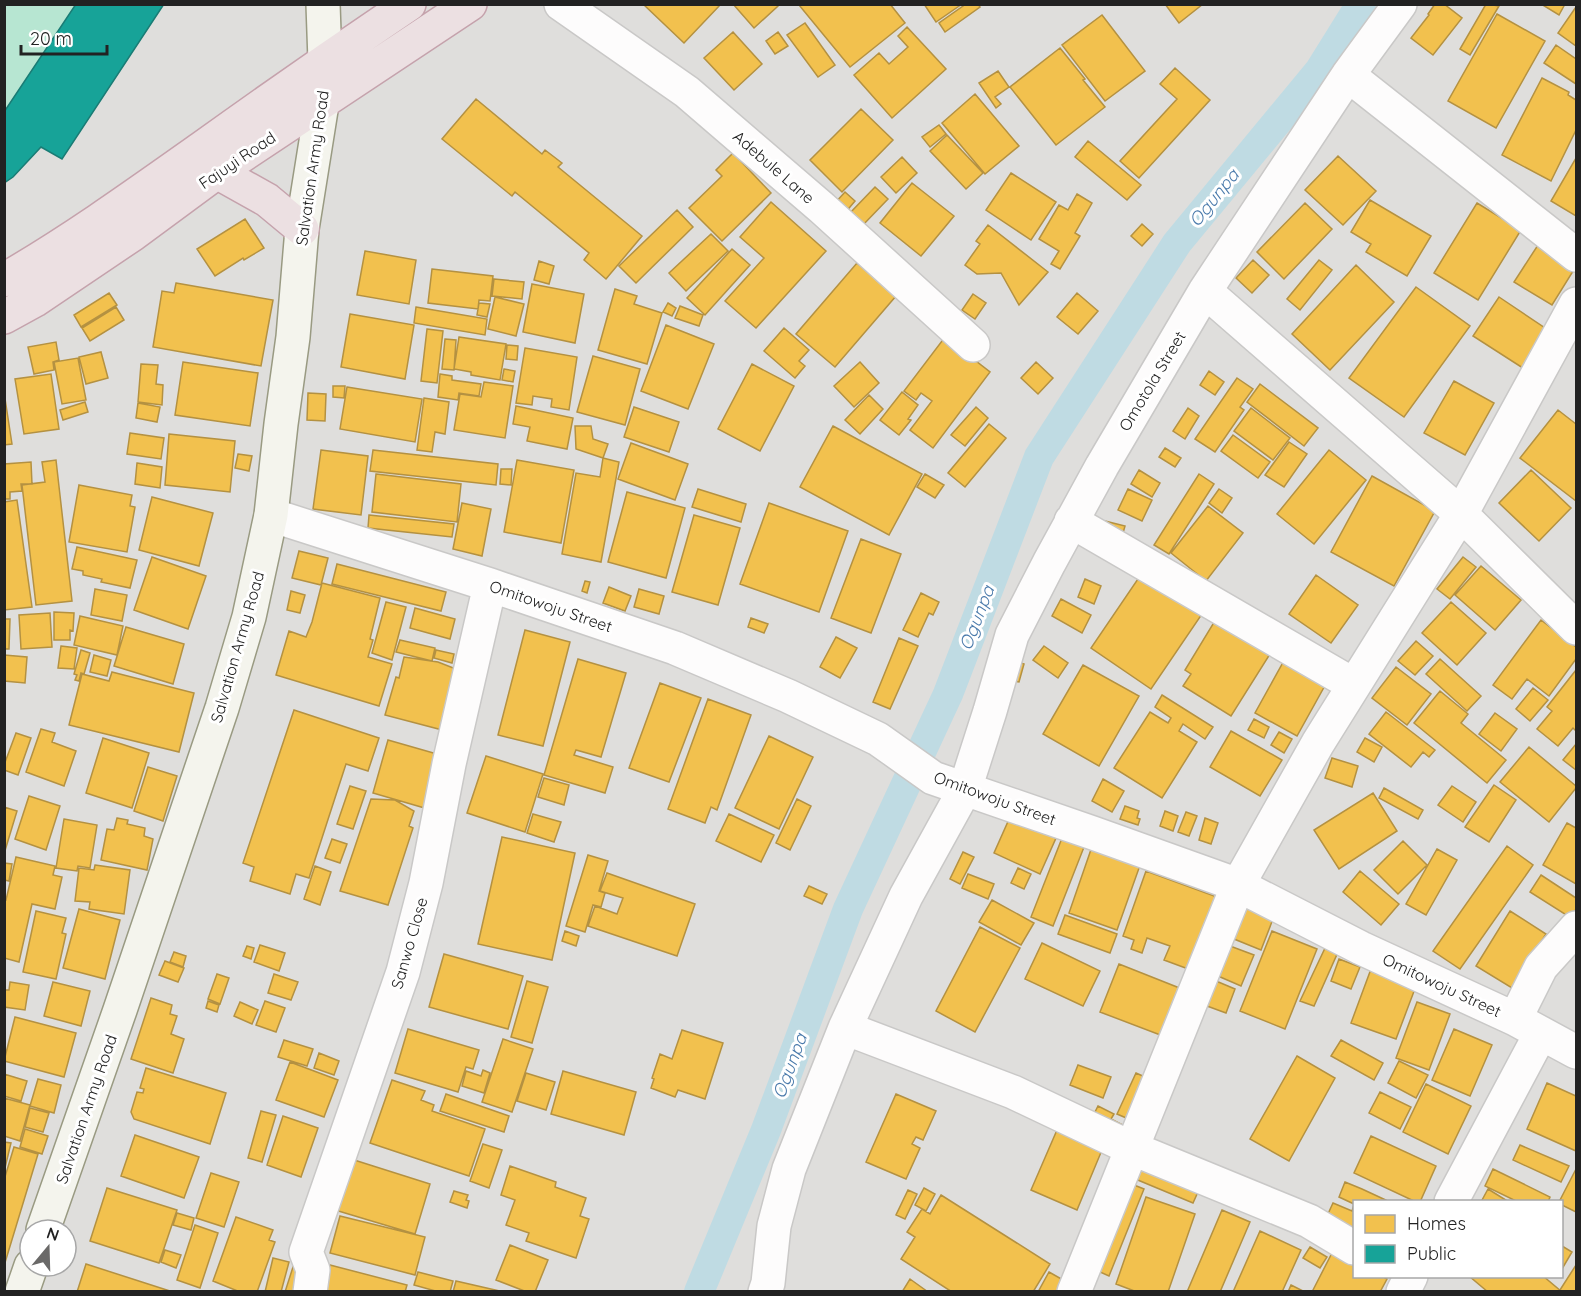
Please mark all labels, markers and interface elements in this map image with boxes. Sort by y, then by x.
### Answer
scale bar [21,18,106,56]
text: 20 m [30,27,72,50]
street label: Salvation Army Road [291,89,333,247]
street label: Adebule Lane [729,126,819,208]
street label: Fajuyi Road [195,127,279,193]
water label: Ogunpa [1183,163,1244,231]
street label: Omotola Street [1114,327,1190,435]
street label: Salvation Army Road [206,569,268,725]
street label: Omitowoju Street [487,576,615,636]
water label: Ogunpa [954,581,1000,653]
street label: Omitowoju Street [931,767,1059,829]
street label: Sanwo Close [386,895,432,991]
street label: Omitowoju Street [1380,949,1504,1021]
water label: Ogunpa [767,1029,812,1101]
street label: Salvation Army Road [51,1032,121,1186]
legend [1353,1200,1563,1278]
text: Homes [1407,1212,1466,1235]
north arrow [18,1218,78,1278]
text: N [44,1222,62,1245]
text: Public [1407,1242,1456,1265]

